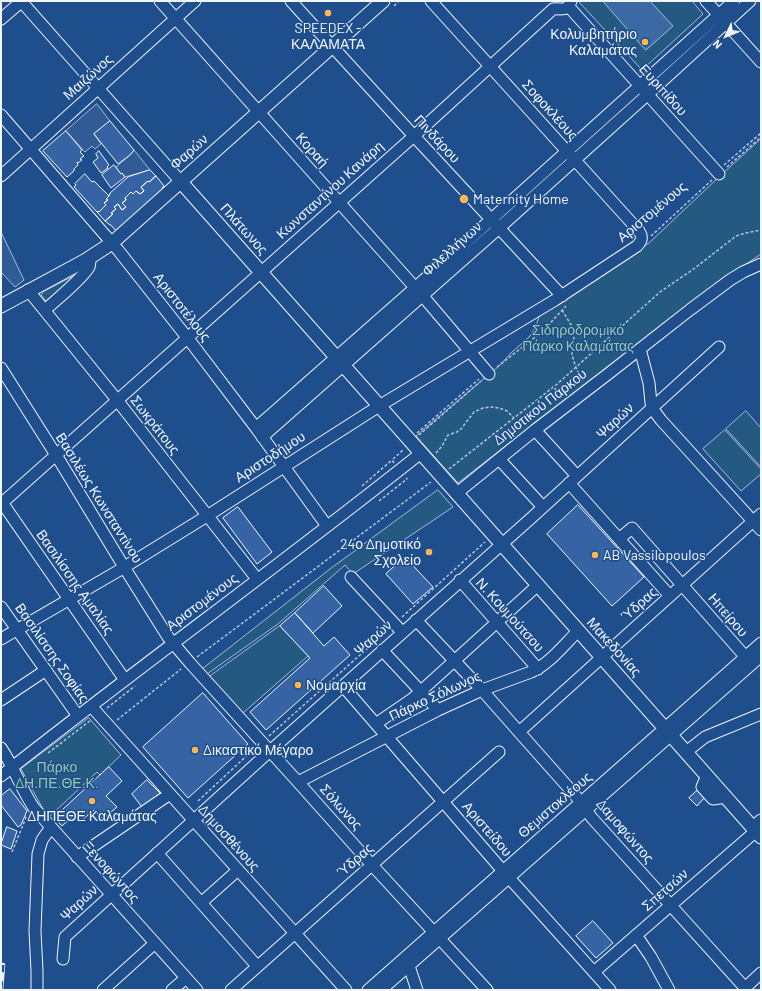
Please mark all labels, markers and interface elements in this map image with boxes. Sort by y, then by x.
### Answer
marker: SPEEDEX - ΚΑΛΑΜΑΤΑ [323,8,333,18]
north arrow [706,16,746,56]
place label: SPEEDEX - ΚΑΛΑΜΑΤΑ [291,20,365,52]
place label: Κολυμβητήριο Καλαμάτας [550,26,637,58]
marker: Κολυμβητήριο Καλαμάτας [640,37,650,47]
text: N [710,37,724,52]
street label: Μαιζώνος [60,50,116,104]
street label: Ευριπίδου [636,61,690,119]
street label: Σοφοκλέους [518,76,582,144]
street label: Πινδάρου [411,112,463,166]
street label: Κοραή [292,129,332,171]
street label: Φαρών [167,131,211,173]
street label: Κωνσταντίνου Κανάρη [273,138,387,242]
street label: Αριστομένους [614,178,690,246]
place label: Maternity Home [473,191,569,207]
marker: Maternity Home [458,193,470,205]
street label: Πλάτωνος [217,200,271,258]
street label: Φιλελλήνων [419,218,485,280]
street label: Αριστοτέλους [150,269,214,345]
park label: Σιδηροδρομικό Πάρκο Καλαμάτας [522,322,634,354]
street label: Δημοτικού Πάρκου [490,365,590,449]
street label: Σωκράτους [127,392,183,458]
street label: Ψαρών [593,399,637,443]
street label: Αριστοδήμου [232,428,308,486]
street label: Βασιλέως Κωνσταντίνου [52,430,146,566]
street label: Βασιλίσσης Αμαλίας [33,526,117,638]
place label: 24ο Δημοτικό Σχολείο [340,536,421,568]
marker: 24ο Δημοτικό Σχολείο [424,547,434,557]
place label: AB Vassilopoulos [603,547,706,563]
marker: AB Vassilopoulos [590,550,600,560]
street label: Αριστομένους [163,570,241,634]
street label: Ν. Κουμούτσου [472,574,548,656]
street label: Ύδρας [618,584,660,624]
street label: Ηπείρου [705,590,751,640]
street label: Βασιλίσσης Σοφίας [11,600,93,706]
street label: Μακεδονίας [583,614,645,680]
street label: Ψαρών [351,617,395,659]
street label: Πάρκο Σόλωνος [387,667,483,725]
place label: Νομαρχία [306,677,366,693]
marker: Νομαρχία [293,680,303,690]
place label: Δικαστικό Μέγαρο [203,742,313,758]
marker: Δικαστικό Μέγαρο [190,745,200,755]
park label: Πάρκο ΔΗ.ΠΕ.ΘΕ.Κ. [15,759,99,792]
street label: Θεμιστοκλέους [515,768,595,842]
street label: Σόλωνος [316,781,366,833]
marker: ΔΗΠΕΘΕ Καλαμάτας [87,796,97,806]
street label: Δαμοφώντος [593,796,657,866]
street label: Αριστείδου [459,798,515,860]
street label: Δημοσθένους [195,801,263,875]
place label: ΔΗΠΕΘΕ Καλαμάτας [27,808,157,824]
street label: Ξενοφώντος [79,838,143,906]
street label: Ύδρας [334,840,376,880]
street label: Σπετσών [638,865,692,915]
street label: Ψαρών [57,881,101,925]

